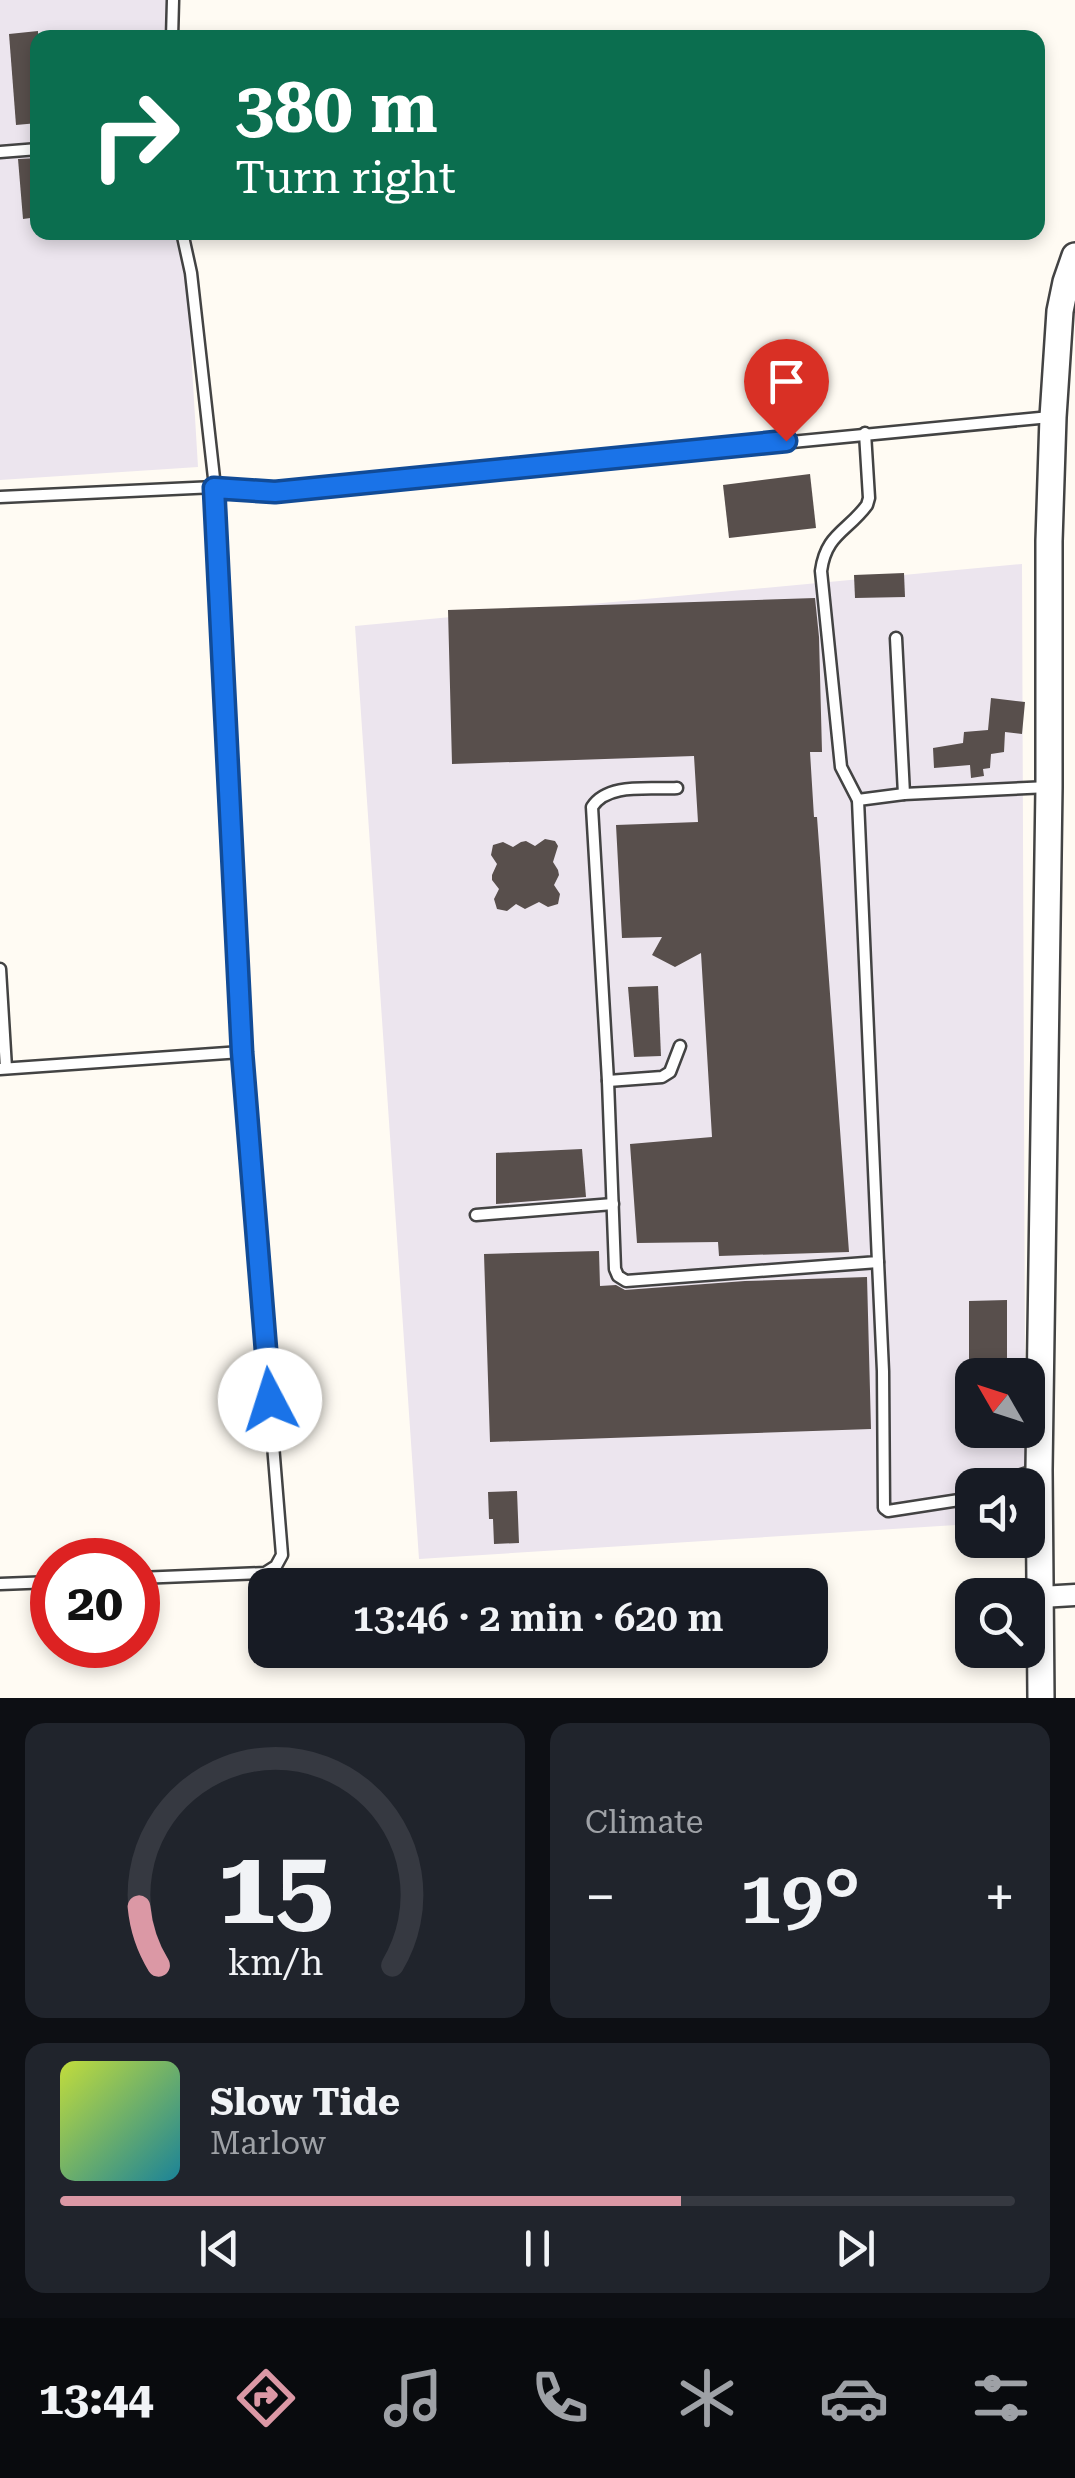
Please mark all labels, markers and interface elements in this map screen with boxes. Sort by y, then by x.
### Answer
text: 380 m [235,67,438,149]
icon: right [70,70,200,200]
text: Turn right [235,151,456,204]
pin [744,339,829,442]
icon: arrive [759,354,814,409]
position arrow [218,1348,322,1452]
north arrow [955,1358,1045,1448]
map controls [955,1358,1045,1668]
button: sound [955,1468,1045,1558]
speed limit sign: 20 [30,1538,160,1668]
button: search [955,1578,1045,1668]
text: 13:46 · 2 min · 620 m [353,1596,724,1640]
text: Climate [585,1803,703,1841]
text: 15 [217,1827,333,1948]
text: 19° [739,1853,861,1941]
text: − [585,1865,616,1929]
text: + [984,1865,1015,1929]
text: km/h [227,1942,323,1984]
text: Slow Tide [210,2080,400,2124]
text: Marlow [210,2124,326,2162]
icon: previous [192,2221,247,2276]
icon: pause [510,2221,565,2276]
icon: next [828,2221,883,2276]
icon: directions [231,2363,301,2433]
icon: music [378,2363,448,2433]
icon: phone [525,2363,595,2433]
icon: climate [672,2363,742,2433]
icon: car [819,2363,889,2433]
icon: filters [966,2363,1036,2433]
text: 13:44 [39,2372,153,2425]

